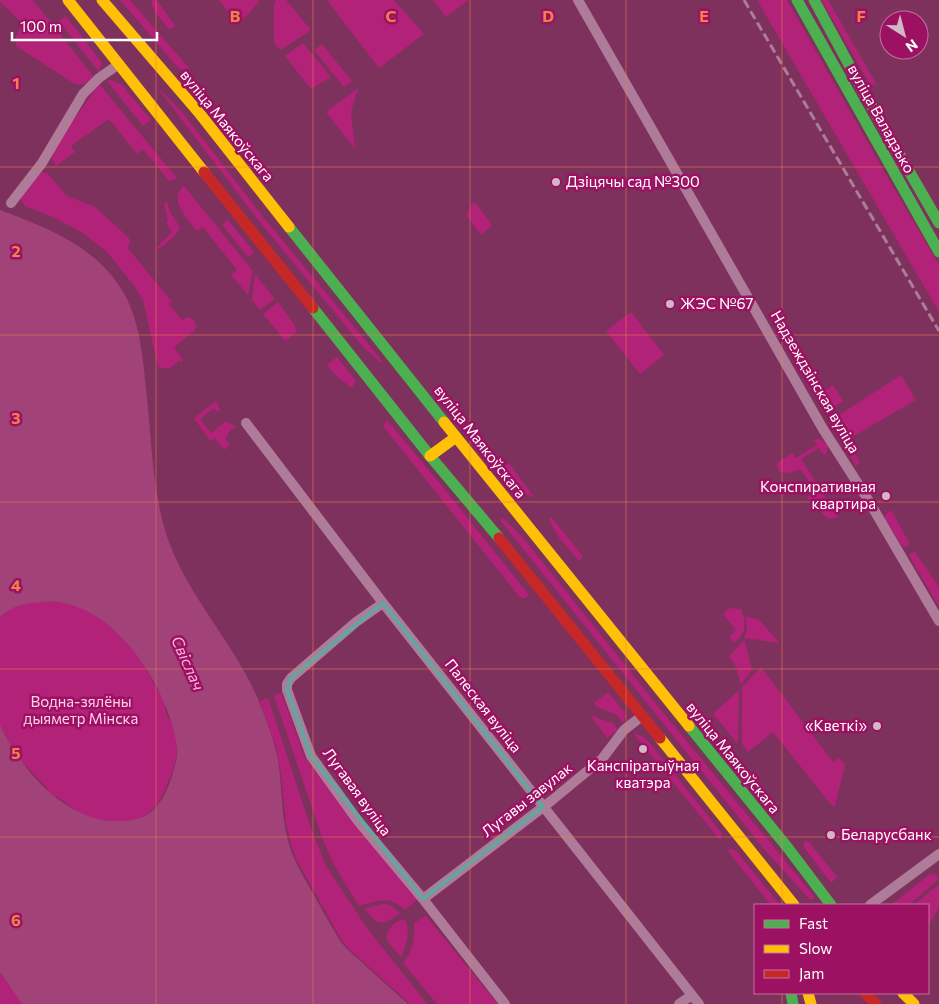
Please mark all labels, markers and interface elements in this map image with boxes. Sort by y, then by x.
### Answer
text: B [230,6,241,25]
text: C [386,6,397,25]
text: D [542,6,554,25]
text: E [699,6,709,25]
text: F [856,6,866,25]
scale bar [12,10,158,42]
north arrow [879,10,929,60]
text: 100 m [20,17,62,35]
text: N [903,36,921,56]
street label: вуліца Валадзько [845,61,919,176]
street label: вуліца Маякоўскага [177,66,278,185]
text: 1 [12,73,20,92]
place label: Дзіцячы сад №300 [566,172,700,190]
marker: Дзіцячы сад №300 [550,176,562,188]
text: 2 [11,241,21,260]
place label: ЖЭС №67 [680,294,754,312]
marker: ЖЭС №67 [664,298,676,310]
street label: Надзеждзінская вуліца [768,307,864,456]
street label: вуліца Маякоўскага [431,381,530,501]
text: 3 [11,408,21,427]
place label: Конспиративная квартира [760,477,876,512]
marker: Конспиративная квартира [880,490,892,502]
text: 4 [11,575,21,594]
water label: Свіслач [168,633,209,693]
street label: Палеская вуліца [442,655,526,756]
park label: Водна-зялёны дыяметр Мінска [24,692,138,727]
street label: вуліца Маякоўскага [683,698,784,817]
place label: «Кветкі» [805,716,867,734]
marker: «Кветкі» [871,720,883,732]
text: 5 [11,743,21,762]
marker: Канспіратыўная кватэра [637,743,649,755]
street label: Лугавая вуліца [320,744,396,839]
place label: Канспіратыўная кватэра [587,756,699,791]
street label: Лугавы завулак [478,758,575,840]
place label: Беларусбанк [841,825,932,843]
marker: Беларусбанк [825,829,837,841]
legend [754,904,929,994]
text: 6 [11,910,21,929]
text: Fast [799,914,828,932]
text: Slow [799,939,832,957]
text: Jam [799,964,824,982]

